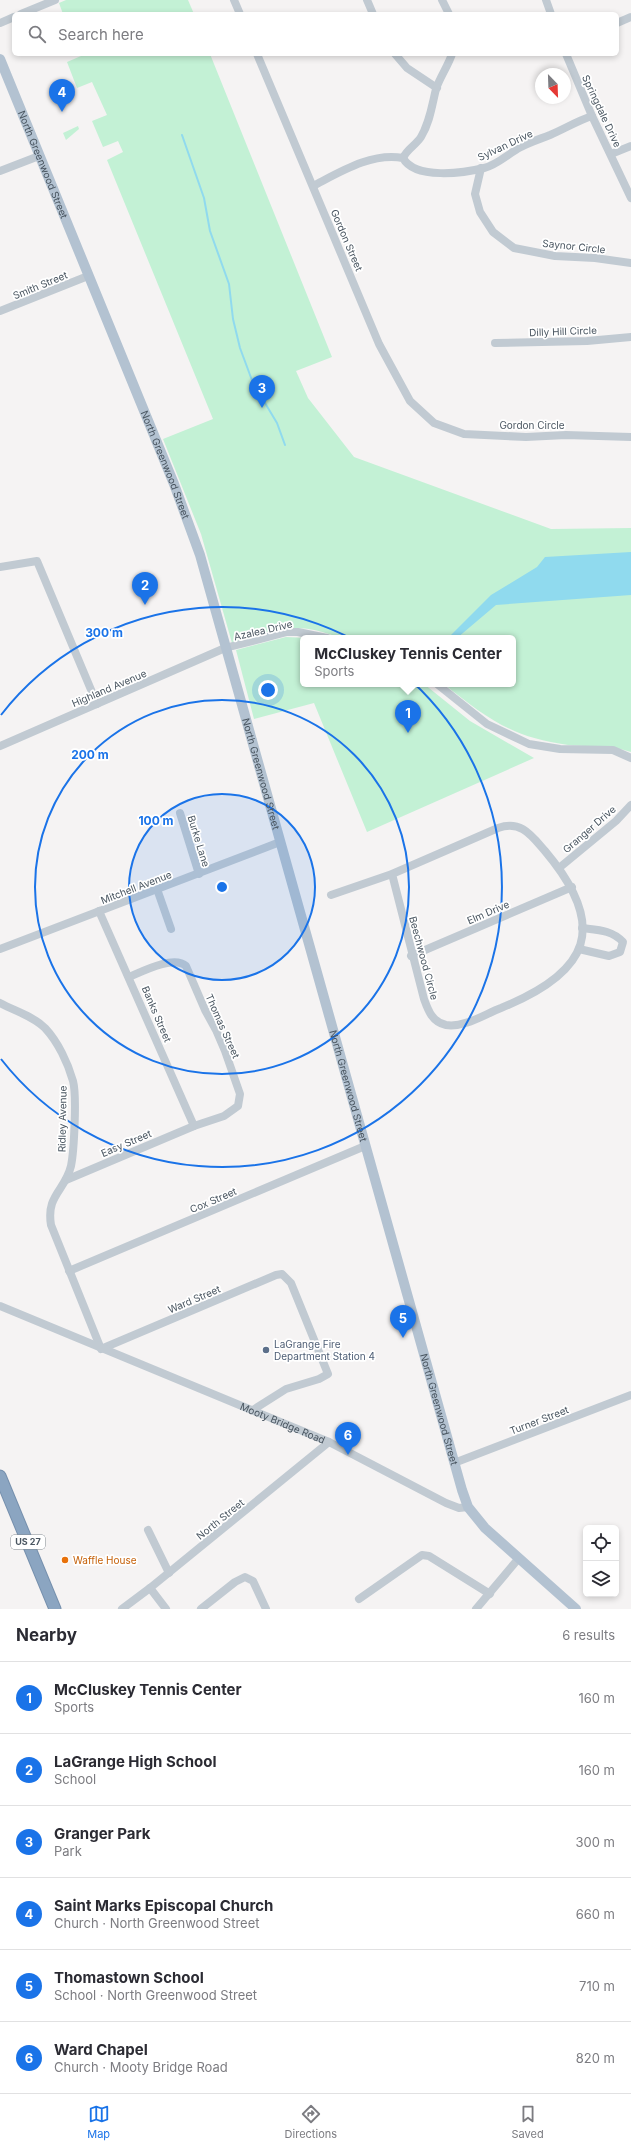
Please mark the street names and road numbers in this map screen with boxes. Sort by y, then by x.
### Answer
street label: Springdale Drive [580,73,624,149]
street label: North Greenwood Street [16,109,71,221]
street label: Sylvan Drive [476,127,535,163]
street label: Gordon Street [329,207,366,273]
street label: Saynor Circle [542,237,606,255]
street label: Smith Street [11,268,70,301]
street label: Dilly Hill Circle [529,324,597,338]
street label: North Greenwood Street [139,409,192,521]
street label: Gordon Circle [499,419,565,431]
street label: Azalea Drive [233,617,294,643]
street label: Highland Avenue [70,667,148,709]
street label: North Greenwood Street [240,717,283,832]
street label: Granger Drive [560,803,618,855]
street label: Burke Lane [185,814,213,868]
street label: Mitchell Avenue [99,868,173,906]
street label: Elm Drive [465,898,511,926]
street label: Beechwood Circle [407,915,441,1001]
street label: Banks Street [140,984,175,1045]
street label: Thomas Street [203,992,243,1061]
street label: North Greenwood Street [327,1029,370,1144]
street label: Ridley Avenue [55,1085,69,1152]
street label: Easy Street [99,1127,154,1159]
street label: Cox Street [188,1185,239,1215]
street label: Ward Street [166,1282,223,1315]
street label: North Greenwood Street [418,1352,461,1467]
street label: Mooty Bridge Road [238,1400,327,1446]
street label: Turner Street [508,1403,571,1437]
street label: North Street [194,1496,247,1542]
road number: US 27 [11,1535,45,1549]

